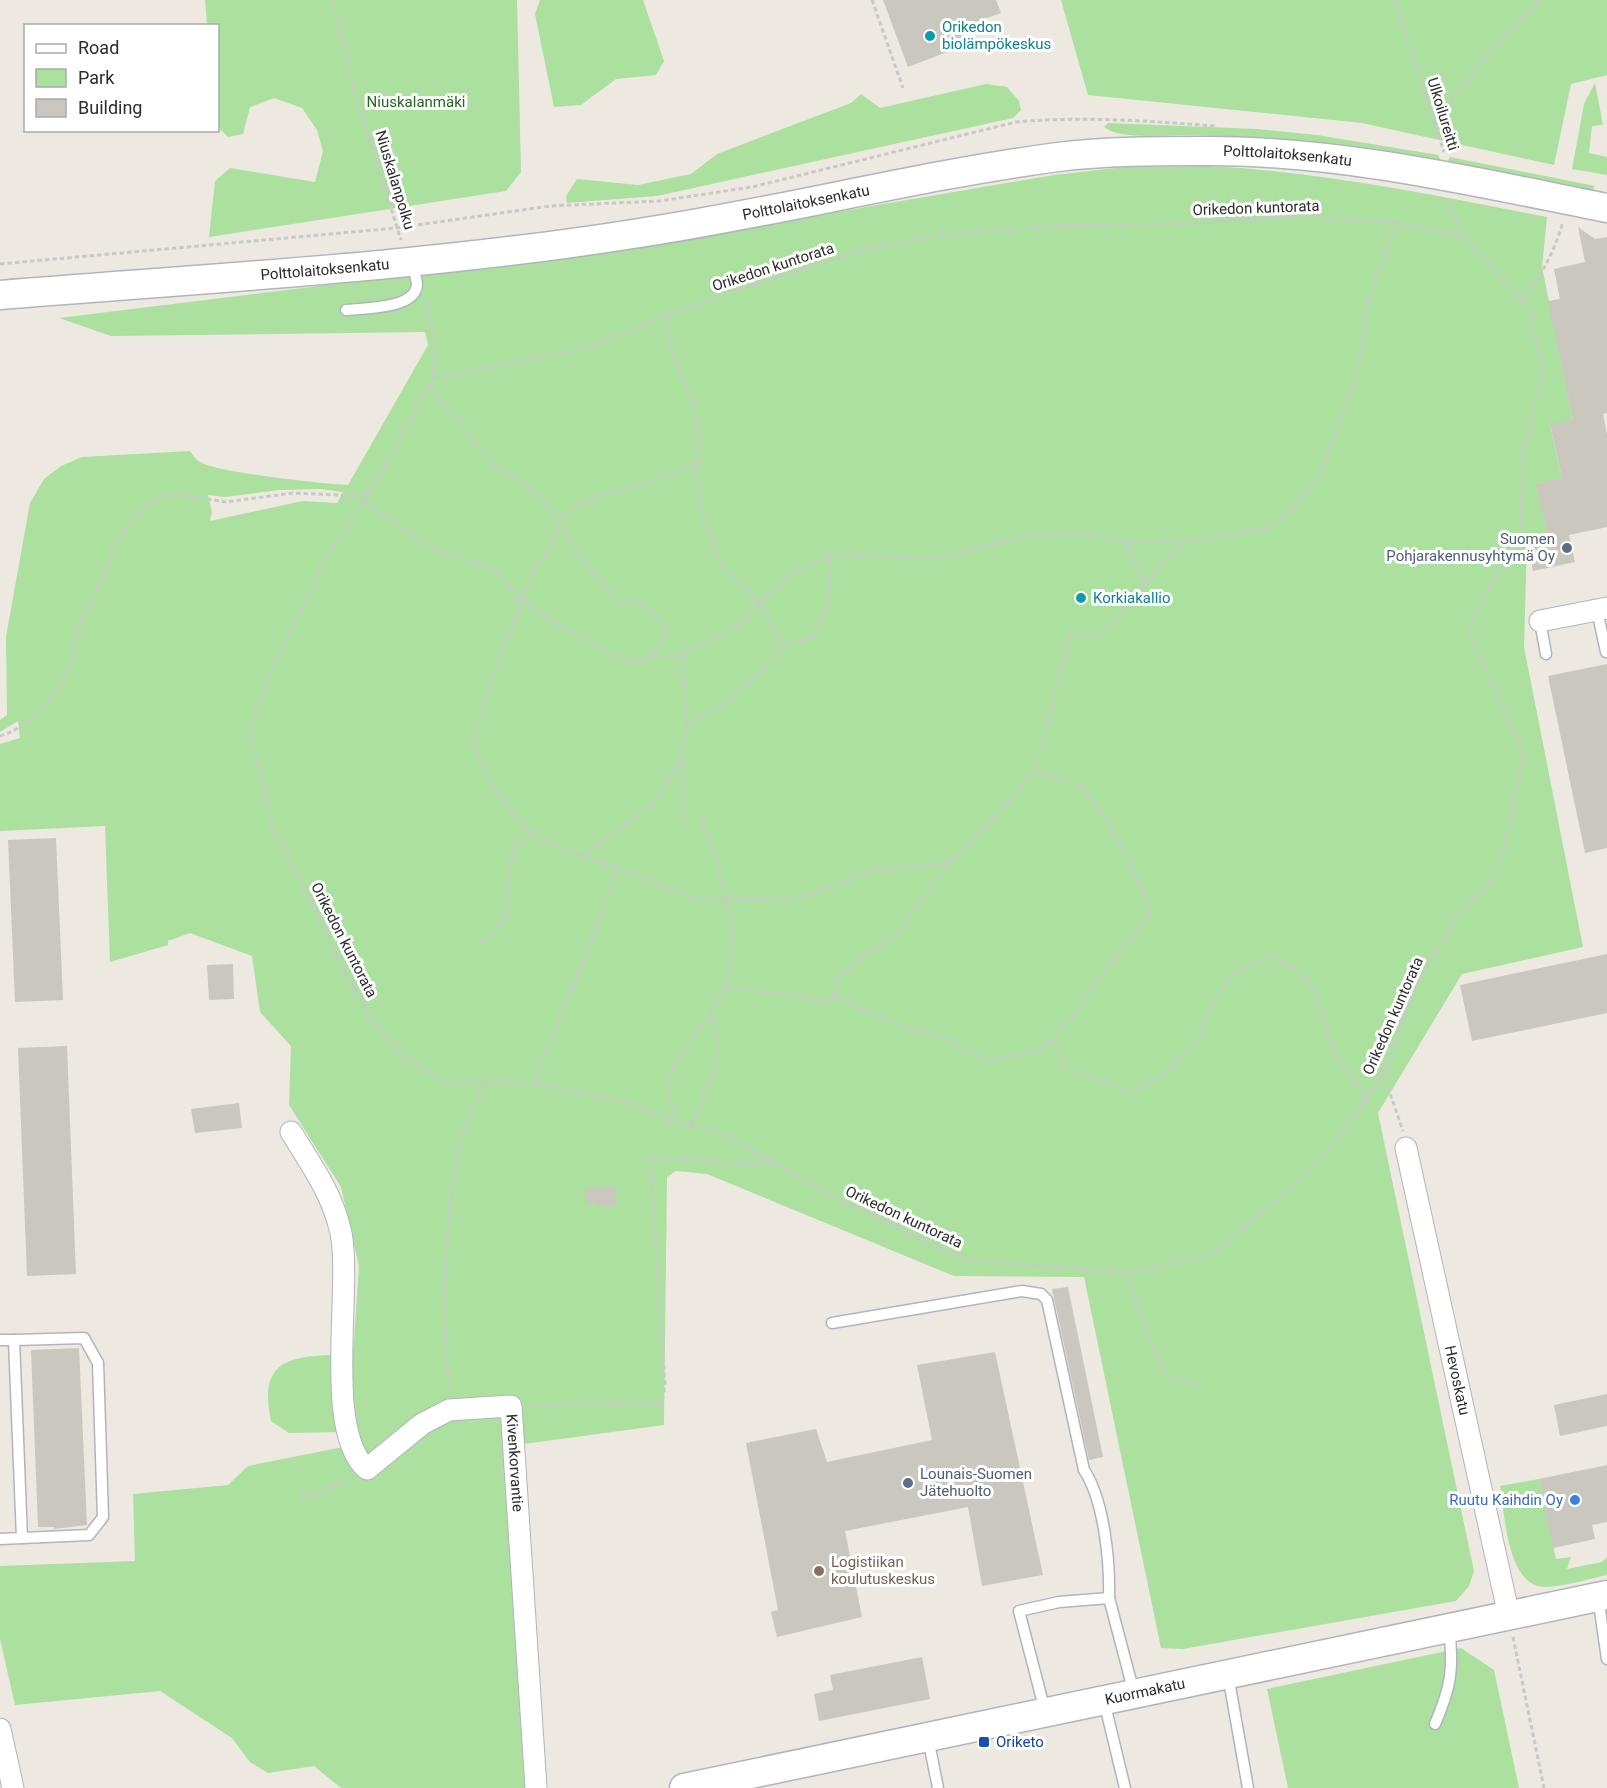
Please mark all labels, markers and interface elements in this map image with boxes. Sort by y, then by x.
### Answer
place label: Orikedon biolämpökeskus [942,18,1051,53]
legend [24,24,219,132]
marker: Orikedon biolämpökeskus [923,29,937,43]
text: Road [78,37,119,58]
text: Park [78,67,115,88]
street label: Ulkoilureitti [1423,75,1463,153]
park label: Niuskalanmäki [367,93,465,111]
text: Building [78,97,142,118]
street label: Niuskalanpolku [371,128,419,232]
street label: Polttolaitoksenkatu [1223,142,1353,170]
street label: Polttolaitoksenkatu [741,181,871,224]
street label: Orikedon kuntorata [1192,197,1320,219]
street label: Orikedon kuntorata [710,239,836,295]
street label: Polttolaitoksenkatu [260,255,390,284]
place label: Suomen Pohjarakennusyhtymä Oy [1386,530,1555,565]
marker: Suomen Pohjarakennusyhtymä Oy [1560,541,1574,555]
place label: Korkiakallio [1093,589,1171,607]
marker: Korkiakallio [1074,591,1088,605]
street label: Orikedon kuntorata [307,879,381,1001]
street label: Orikedon kuntorata [1359,954,1427,1078]
street label: Orikedon kuntorata [843,1182,965,1252]
street label: Hevoskatu [1441,1344,1474,1417]
street label: Kivenkorvantie [503,1413,527,1512]
place label: Lounais-Suomen Jätehuolto [920,1465,1032,1500]
marker: Lounais-Suomen Jätehuolto [901,1476,915,1490]
place label: Ruutu Kaihdin Oy [1449,1491,1563,1509]
marker: Ruutu Kaihdin Oy [1568,1493,1582,1507]
place label: Logistiikan koulutuskeskus [831,1553,935,1588]
marker: Logistiikan koulutuskeskus [812,1564,826,1578]
street label: Kuormakatu [1103,1674,1187,1709]
place label: Oriketo [996,1733,1044,1751]
marker: Oriketo [977,1735,991,1749]

